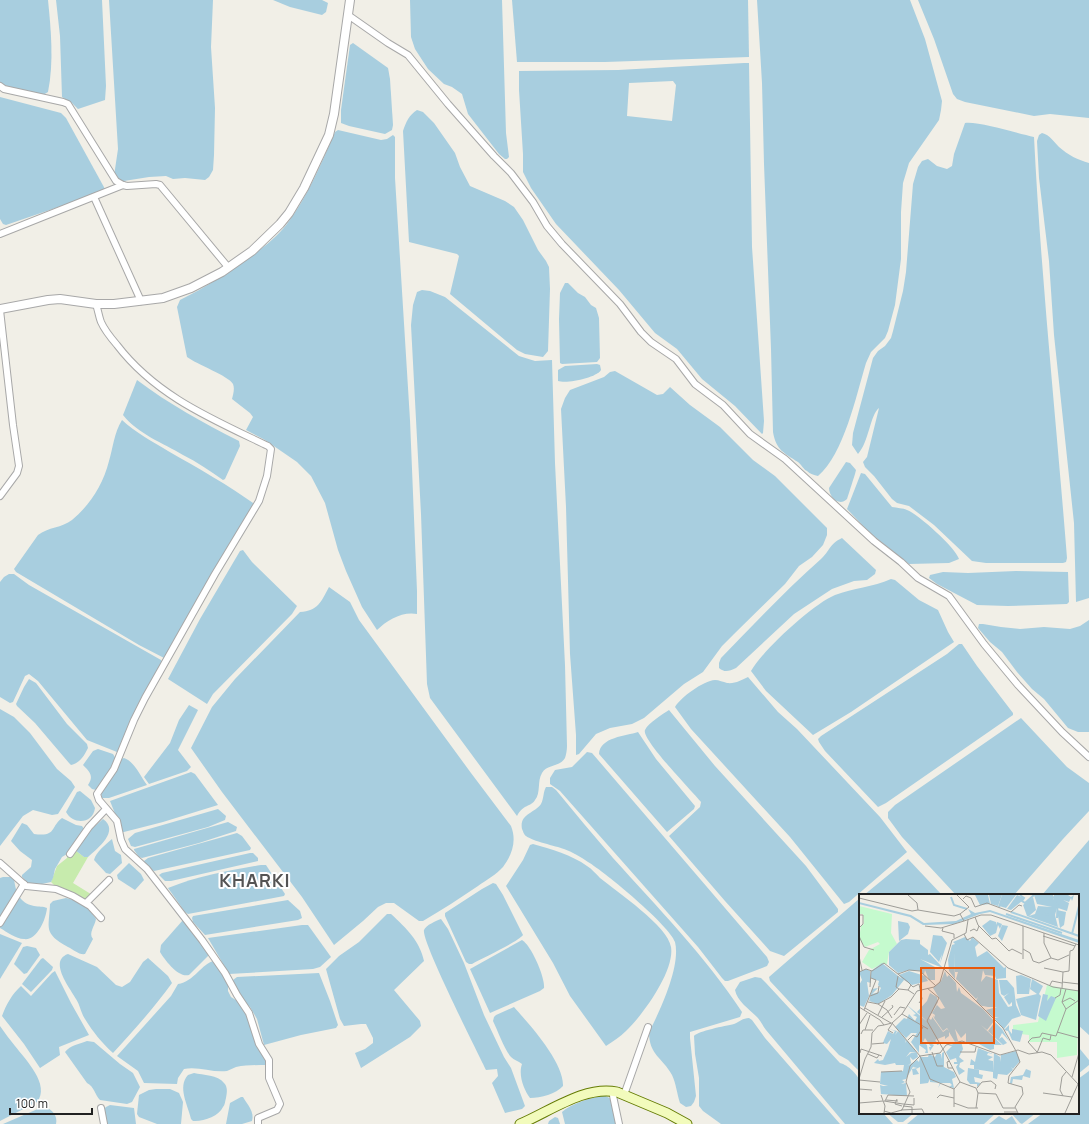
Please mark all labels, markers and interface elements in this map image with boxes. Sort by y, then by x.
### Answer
district label: KHARKI [219,868,291,892]
inset map [859,894,1079,1114]
scale bar [10,1090,92,1116]
text: 100 m [16,1095,48,1112]

